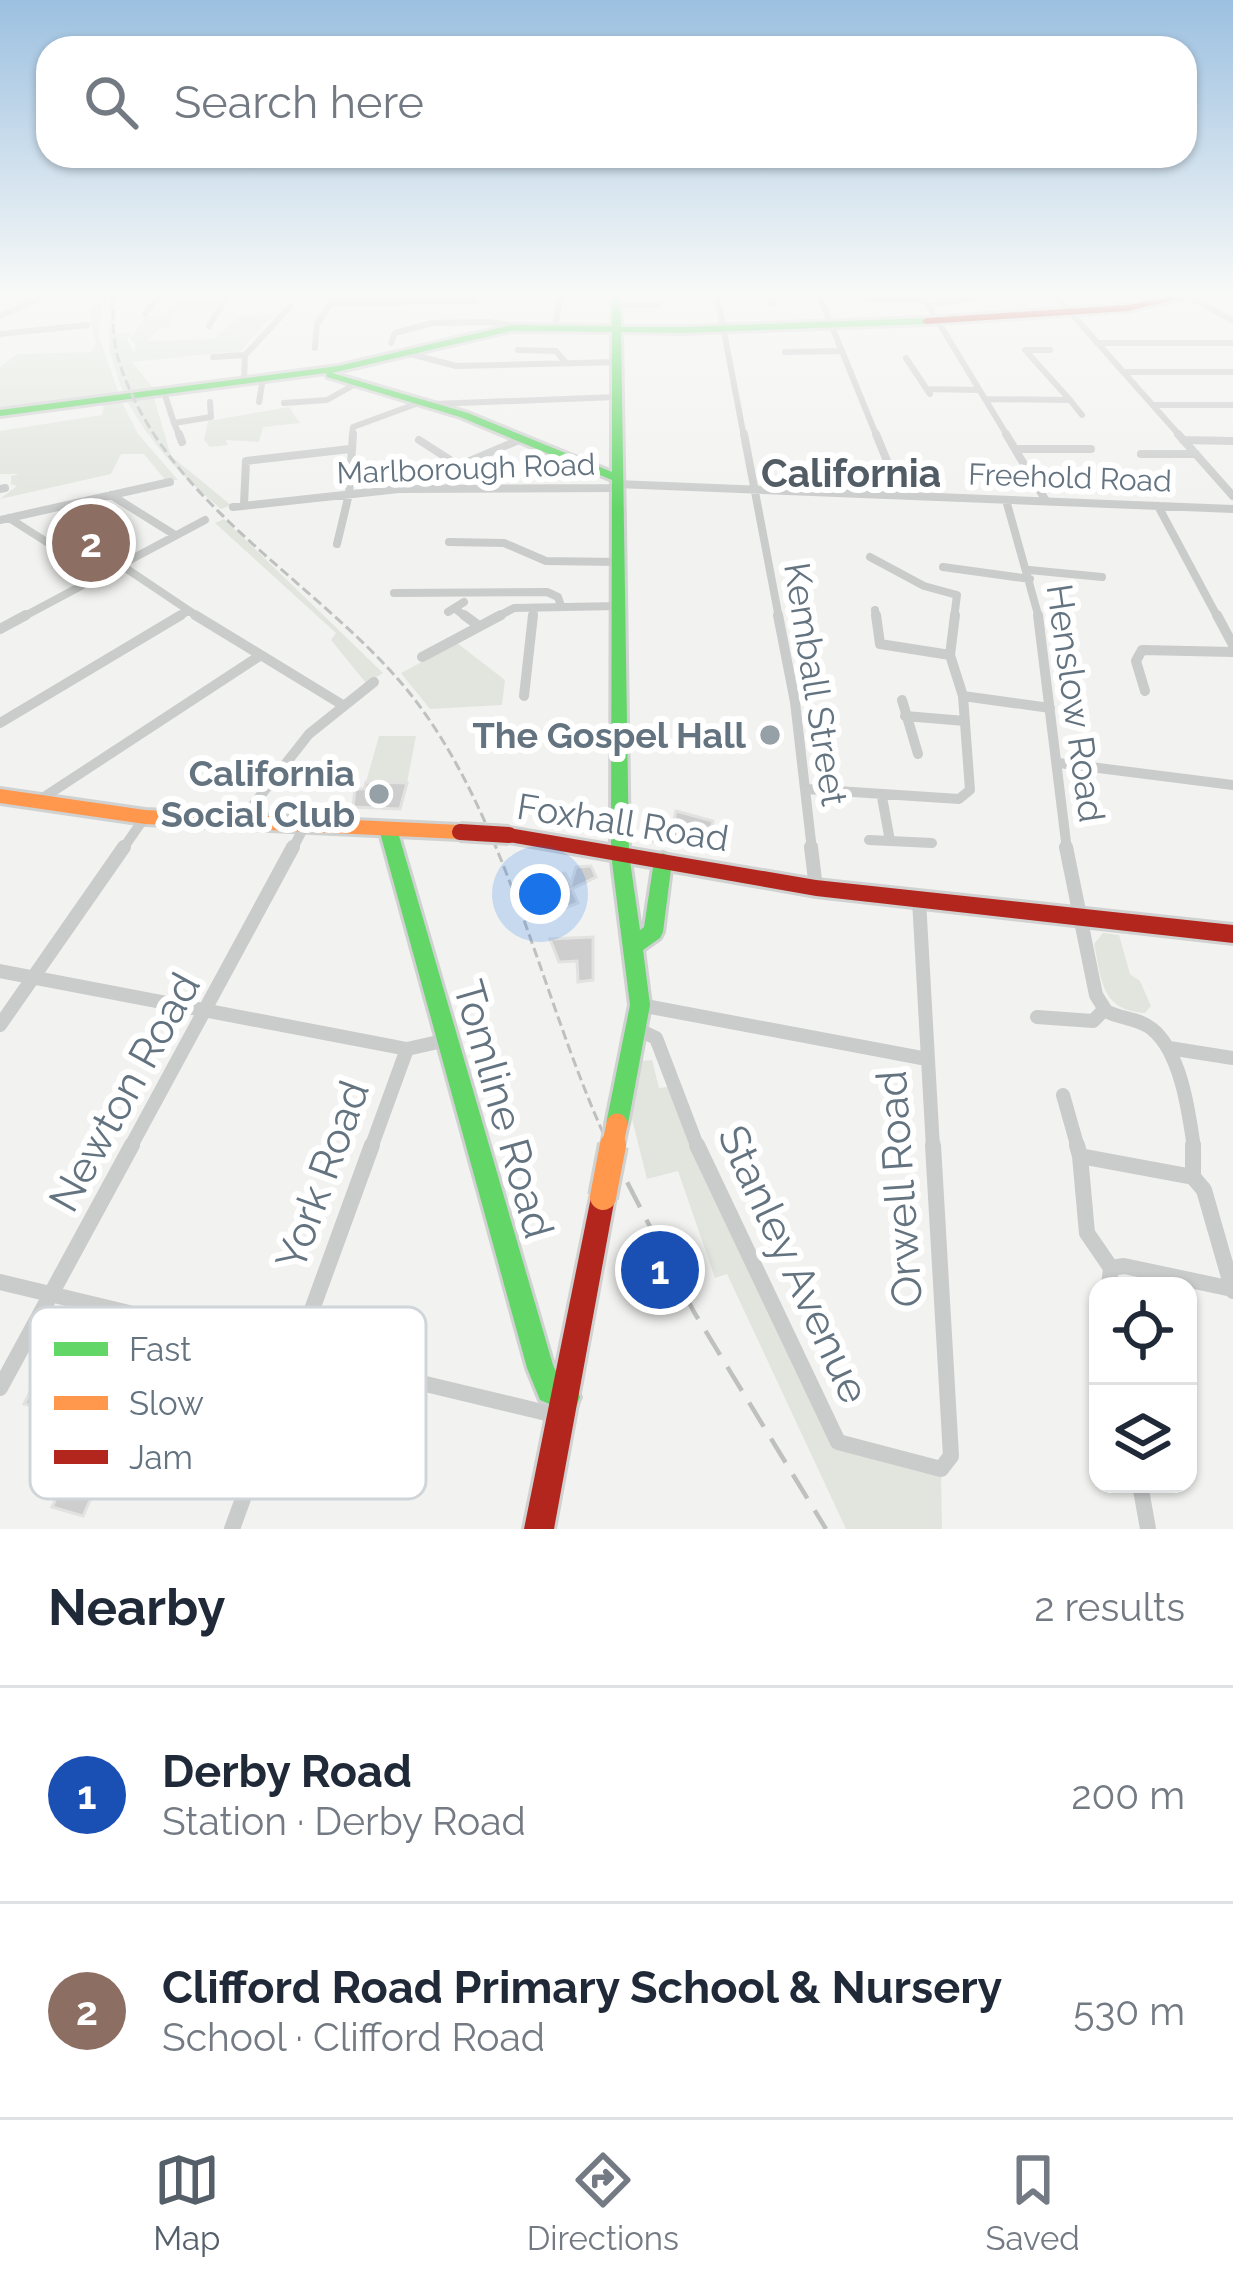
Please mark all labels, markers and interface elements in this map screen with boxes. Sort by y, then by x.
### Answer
search box [36,36,1197,168]
icon: search [78,69,144,135]
text: Search here [174,76,424,129]
street label: Marlborough Road [336,446,596,491]
district label: California [761,450,941,496]
street label: Freehold Road [968,456,1172,499]
pin: 2 [52,498,130,588]
street label: Kemball Street [776,559,856,809]
street label: Henslow Road [1038,581,1114,825]
place label: The Gospel Hall [473,714,747,756]
marker: The Gospel Hall [757,722,783,748]
place label: California Social Club [161,752,355,835]
marker: California Social Club [366,781,392,807]
street label: Foxhall Road [514,785,732,859]
your location [510,864,570,924]
street label: Newton Road [39,965,210,1220]
street label: Tomline Road [443,975,564,1244]
street label: Orwell Road [867,1069,932,1309]
street label: York Road [266,1074,379,1276]
street label: Stanley Avenue [708,1118,879,1411]
pin: 1 [621,1225,699,1315]
map controls [1089,1277,1197,1493]
button: locate [1089,1277,1197,1385]
legend [30,1307,426,1499]
text: Fast [129,1330,191,1369]
text: Slow [129,1384,204,1423]
button: layers [1089,1385,1197,1493]
text: Jam [129,1438,193,1477]
text: Nearby [48,1577,225,1637]
text: 2 results [1034,1584,1185,1630]
text: Derby Road [162,1745,412,1798]
text: 1 [77,1772,97,1818]
text: 200 m [1071,1772,1185,1818]
text: Station · Derby Road [162,1798,526,1844]
text: Clifford Road Primary School & Nursery [162,1961,1002,2014]
text: 2 [76,1988,98,2034]
text: 530 m [1073,1988,1185,2034]
text: School · Clifford Road [162,2014,545,2060]
tab: Map [153,2147,220,2258]
tab: Directions [527,2147,679,2258]
tab: Saved [985,2147,1080,2258]

